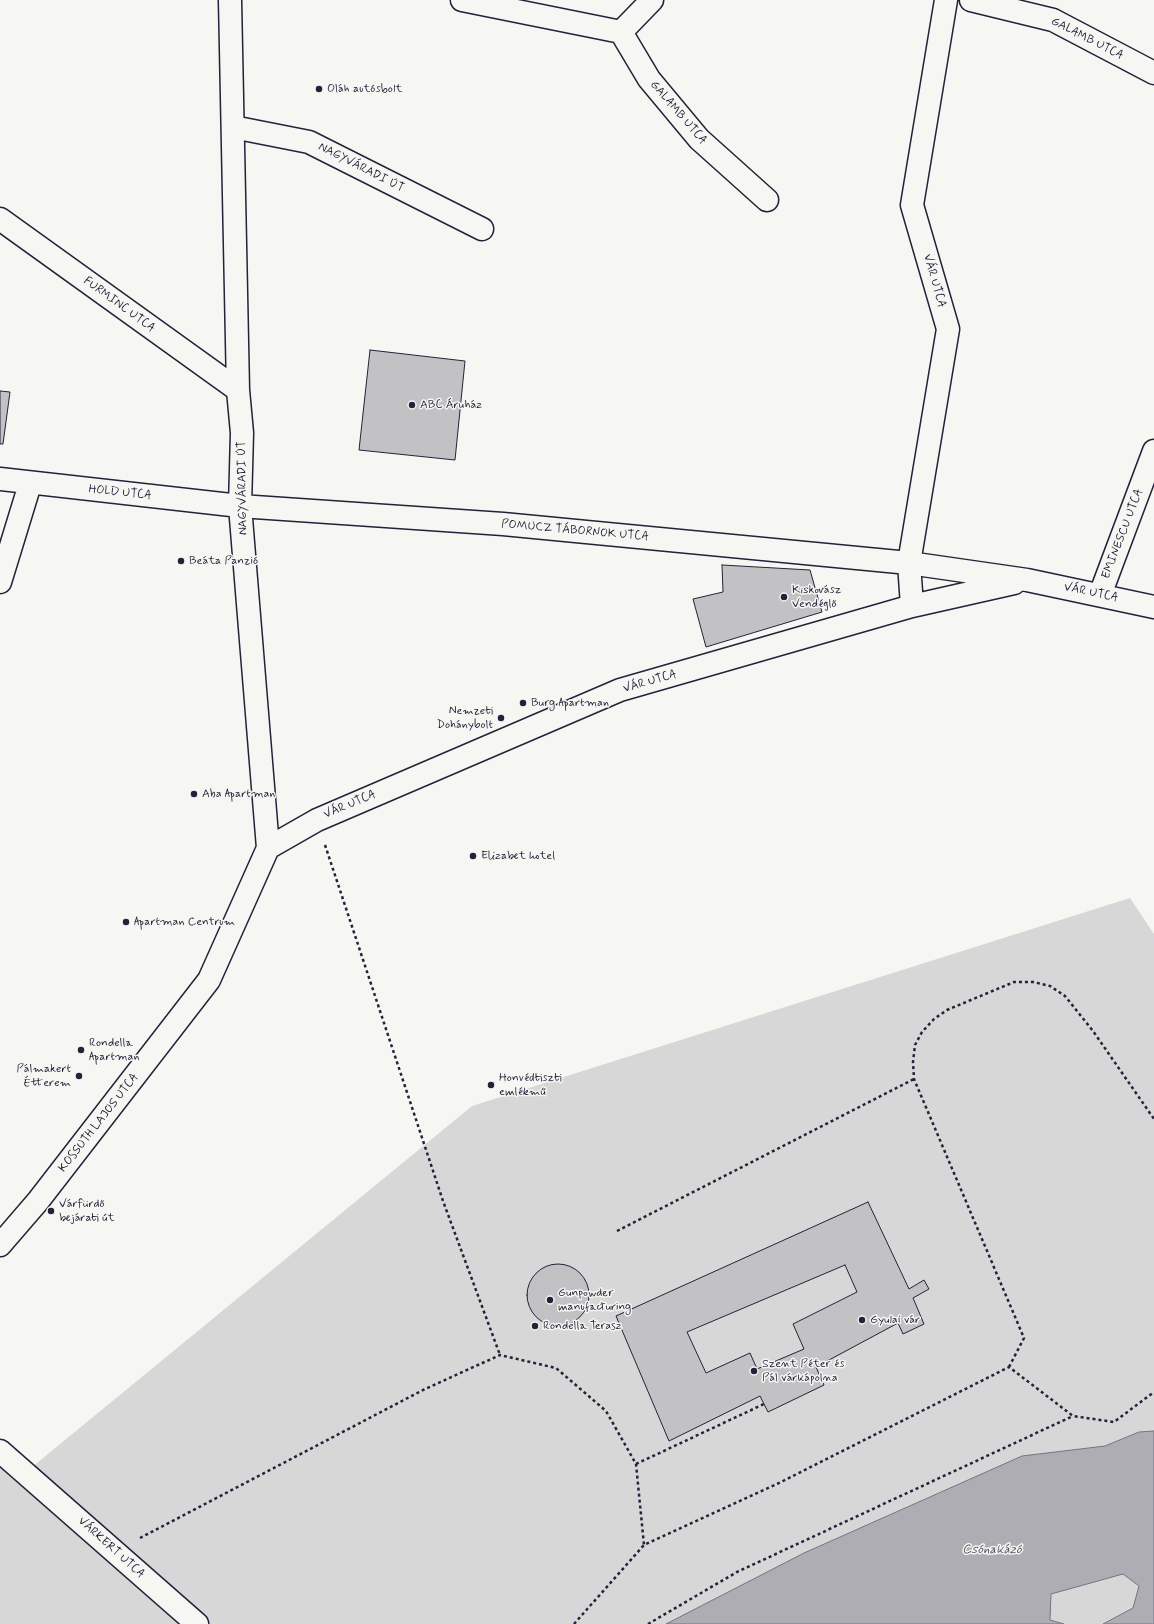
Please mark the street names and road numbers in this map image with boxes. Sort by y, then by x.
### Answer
street label: GALAMB UTCA [1048,15,1126,63]
street label: GALAMB UTCA [646,78,710,148]
street label: NAGYVÁRADI ÚT [316,140,406,196]
street label: VÁR UTCA [919,252,949,310]
street label: FURMINC UTCA [80,274,158,336]
street label: NAGYVÁRADI ÚT [235,441,251,535]
street label: HOLD UTCA [88,483,152,503]
street label: EMINESCU UTCA [1099,487,1147,581]
street label: POMUCZ TÁBORNOK UTCA [501,517,649,545]
street label: VÁR UTCA [1063,580,1119,606]
street label: VÁR UTCA [621,667,679,697]
street label: VÁR UTCA [322,788,378,822]
street label: KOSSUTH LAJOS UTCA [56,1071,142,1175]
street label: VÁRKERT UTCA [75,1514,147,1582]

